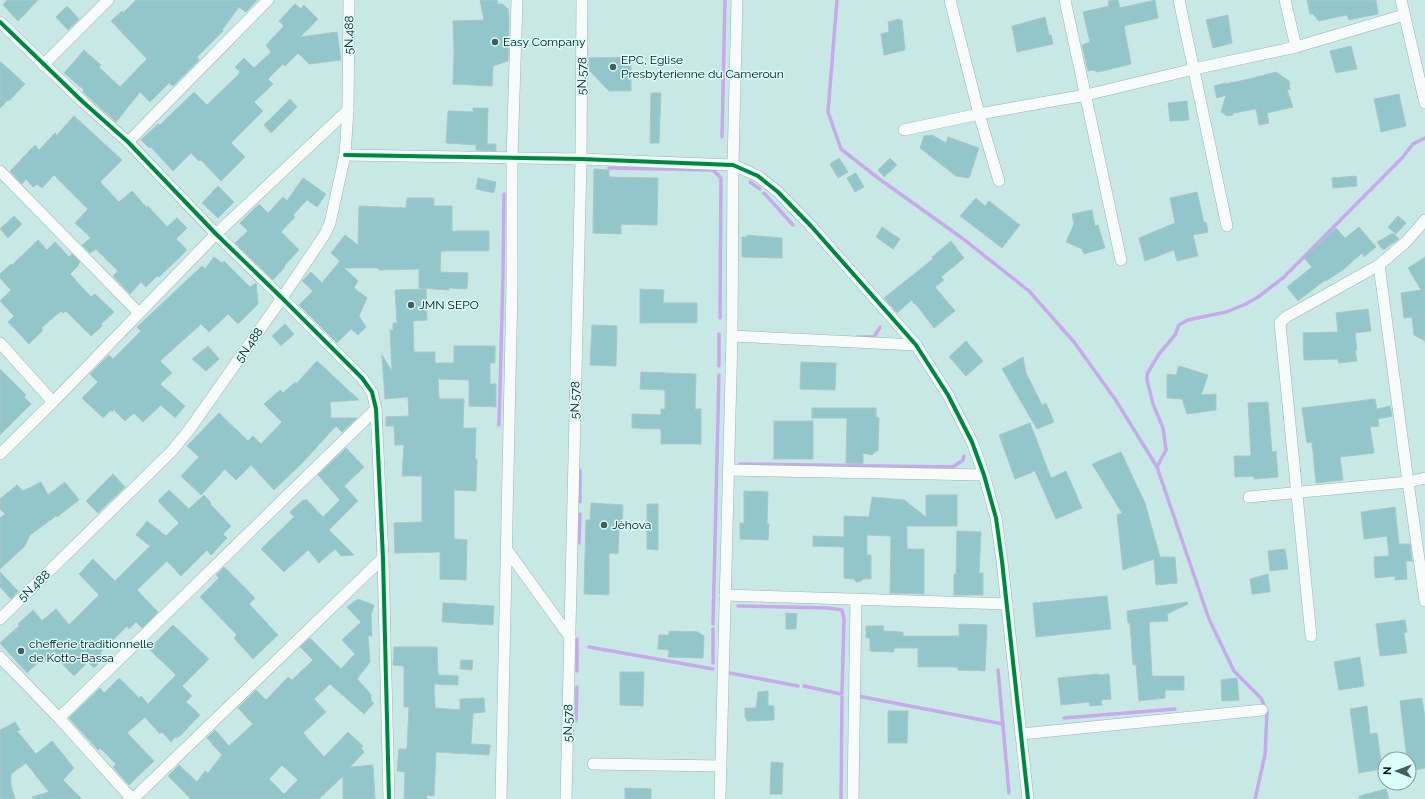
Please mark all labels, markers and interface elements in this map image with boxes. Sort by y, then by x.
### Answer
street label: 5N.488 [342,15,356,55]
place label: Easy Company [503,35,586,49]
marker: Easy Company [490,37,500,47]
place label: EPC, Eglise Presbyterienne du Cameroun [621,53,784,81]
street label: 5N.578 [575,57,589,95]
marker: EPC, Eglise Presbyterienne du Cameroun [608,62,618,72]
place label: JMN SEPO [419,298,479,312]
marker: JMN SEPO [406,300,416,310]
street label: 5N.488 [232,325,266,365]
street label: 5N.578 [568,381,582,419]
place label: Jéhova [612,518,651,532]
marker: Jéhova [599,520,609,530]
street label: 5N.488 [15,567,53,605]
place label: chefferie traditionnelle de Kotto-Bassa [29,637,154,665]
marker: chefferie traditionnelle de Kotto-Bassa [16,646,26,656]
street label: 5N.578 [561,704,575,742]
north arrow [1377,751,1417,791]
text: N [1381,767,1394,775]

